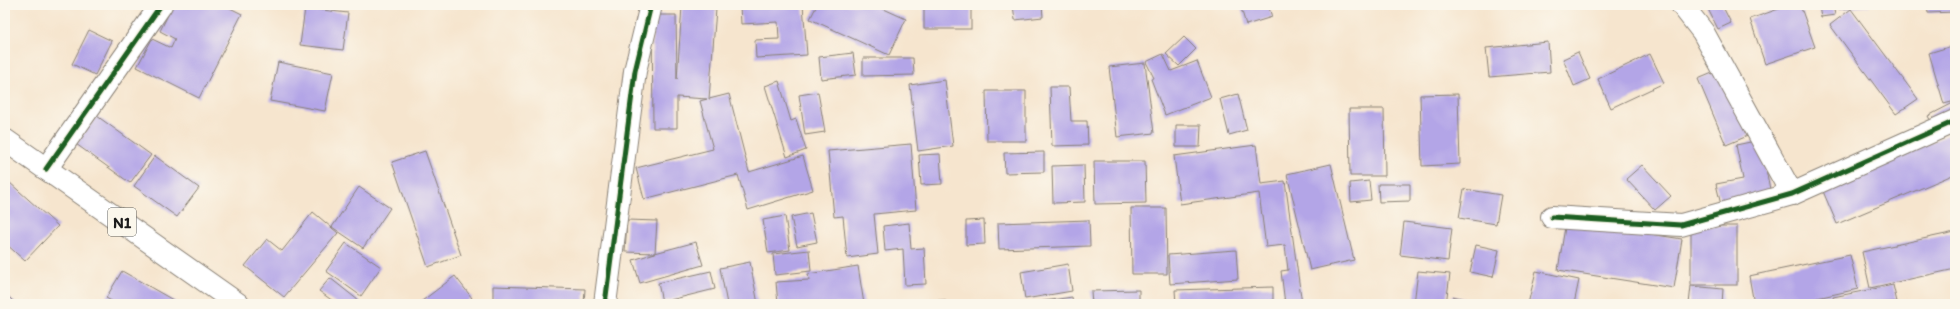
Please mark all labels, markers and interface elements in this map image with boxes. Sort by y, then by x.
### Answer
road number: N1 [108,208,136,236]

